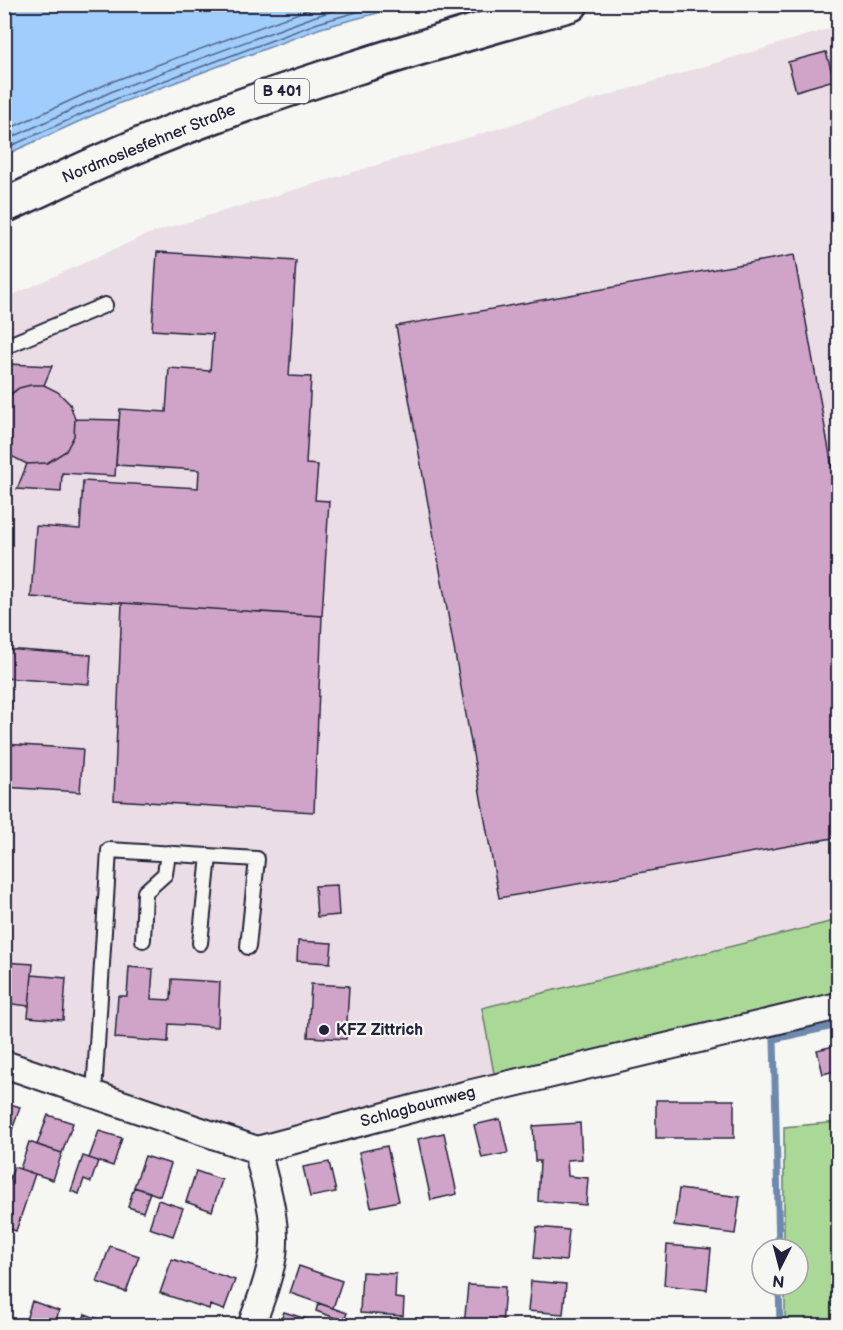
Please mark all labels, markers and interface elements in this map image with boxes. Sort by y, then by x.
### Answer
road number: B 401 [255,79,309,103]
street label: Nordmoslesfehner Straße [60,100,239,188]
place label: KFZ Zittrich [336,1021,423,1040]
marker: KFZ Zittrich [317,1023,331,1037]
street label: Schlagbaumweg [358,1083,478,1131]
north arrow [750,1237,810,1297]
text: N [772,1270,786,1291]

